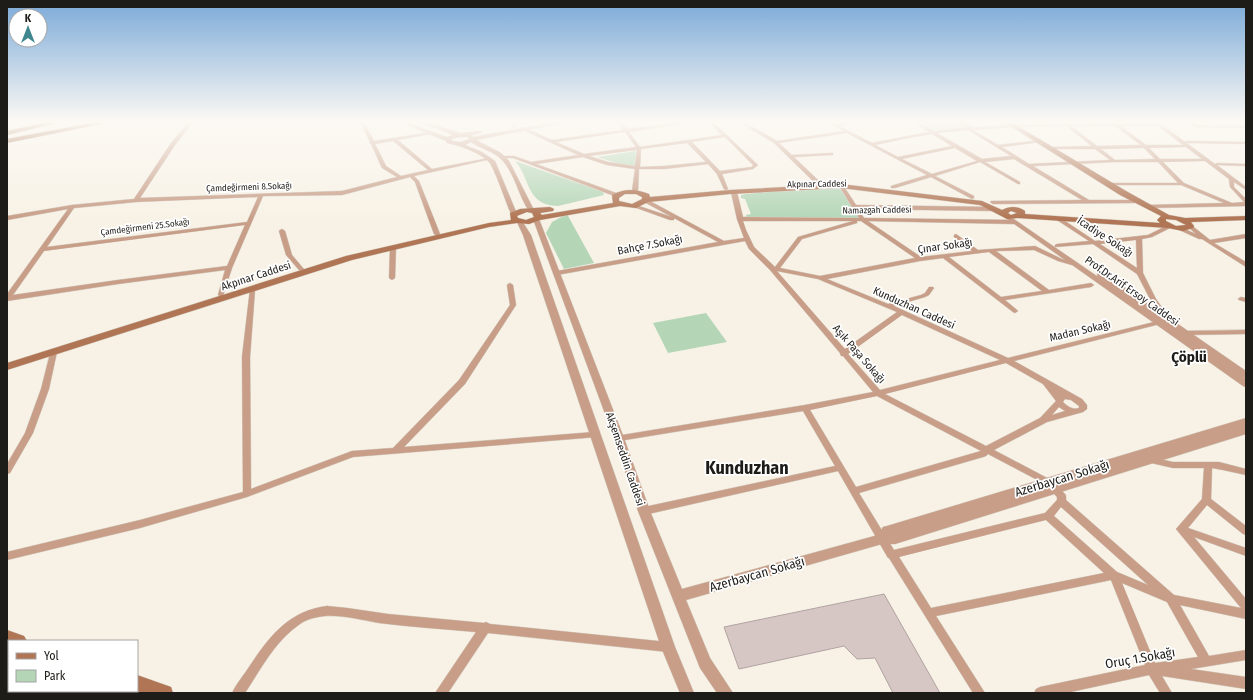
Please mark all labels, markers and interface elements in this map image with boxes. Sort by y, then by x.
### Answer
north arrow [8,8,48,48]
text: K [25,12,32,25]
street label: Akpınar Caddesi [787,178,847,190]
street label: Çamdeğirmeni 8.Sokağı [206,181,292,194]
street label: Namazgah Caddesi [842,204,912,216]
street label: İcadiye Sokağı [1075,213,1136,260]
street label: Çamdeğirmeni 25.Sokağı [100,217,190,238]
street label: Bahçe 7.Sokağı [616,232,684,258]
street label: Çınar Sokağı [917,236,973,256]
street label: Prof.Dr.Arif Ersoy Caddesi [1082,253,1182,329]
street label: Akpınar Caddesi [219,259,293,293]
street label: Kunduzhan Caddesi [871,284,957,332]
street label: Madan Sokağı [1048,318,1112,344]
street label: Aşık Paşa Sokağı [830,322,888,386]
district label: Çöplü [1171,348,1207,367]
street label: Akşemseddin Caddesi [603,411,647,508]
street label: Azerbaycan Sokağı [1013,456,1111,500]
district label: Kunduzhan [705,457,789,479]
street label: Azerbaycan Sokağı [708,553,806,595]
legend [8,640,138,692]
street label: Oruç 1.Sokağı [1104,644,1176,672]
text: Yol [44,649,59,663]
text: Park [44,669,66,683]

